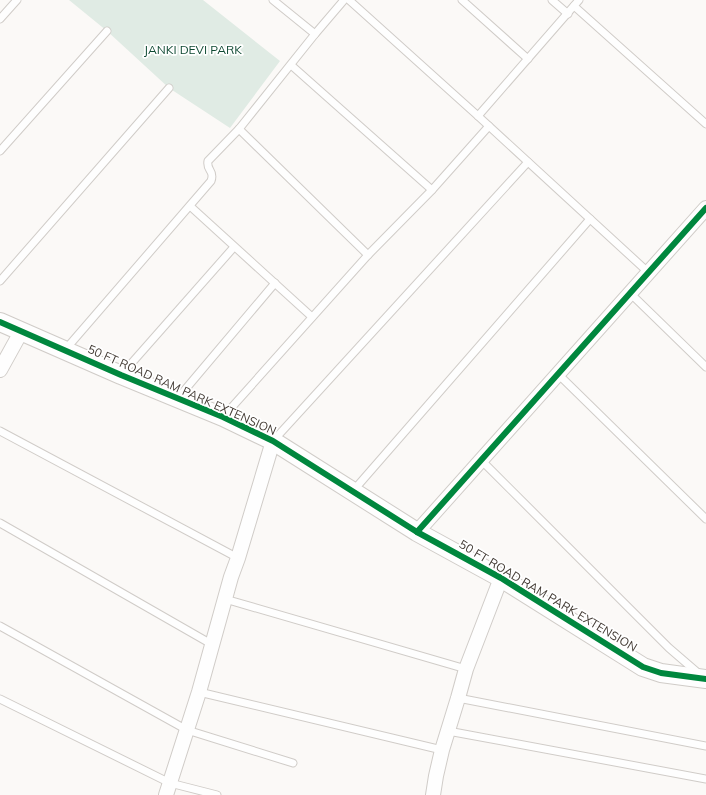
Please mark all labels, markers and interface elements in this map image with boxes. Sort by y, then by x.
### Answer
park label: JANKI DEVI PARK [144,42,242,57]
street label: 50 FT ROAD RAM PARK EXTENSION [85,341,279,438]
street label: 50 FT ROAD RAM PARK EXTENSION [457,536,640,655]

